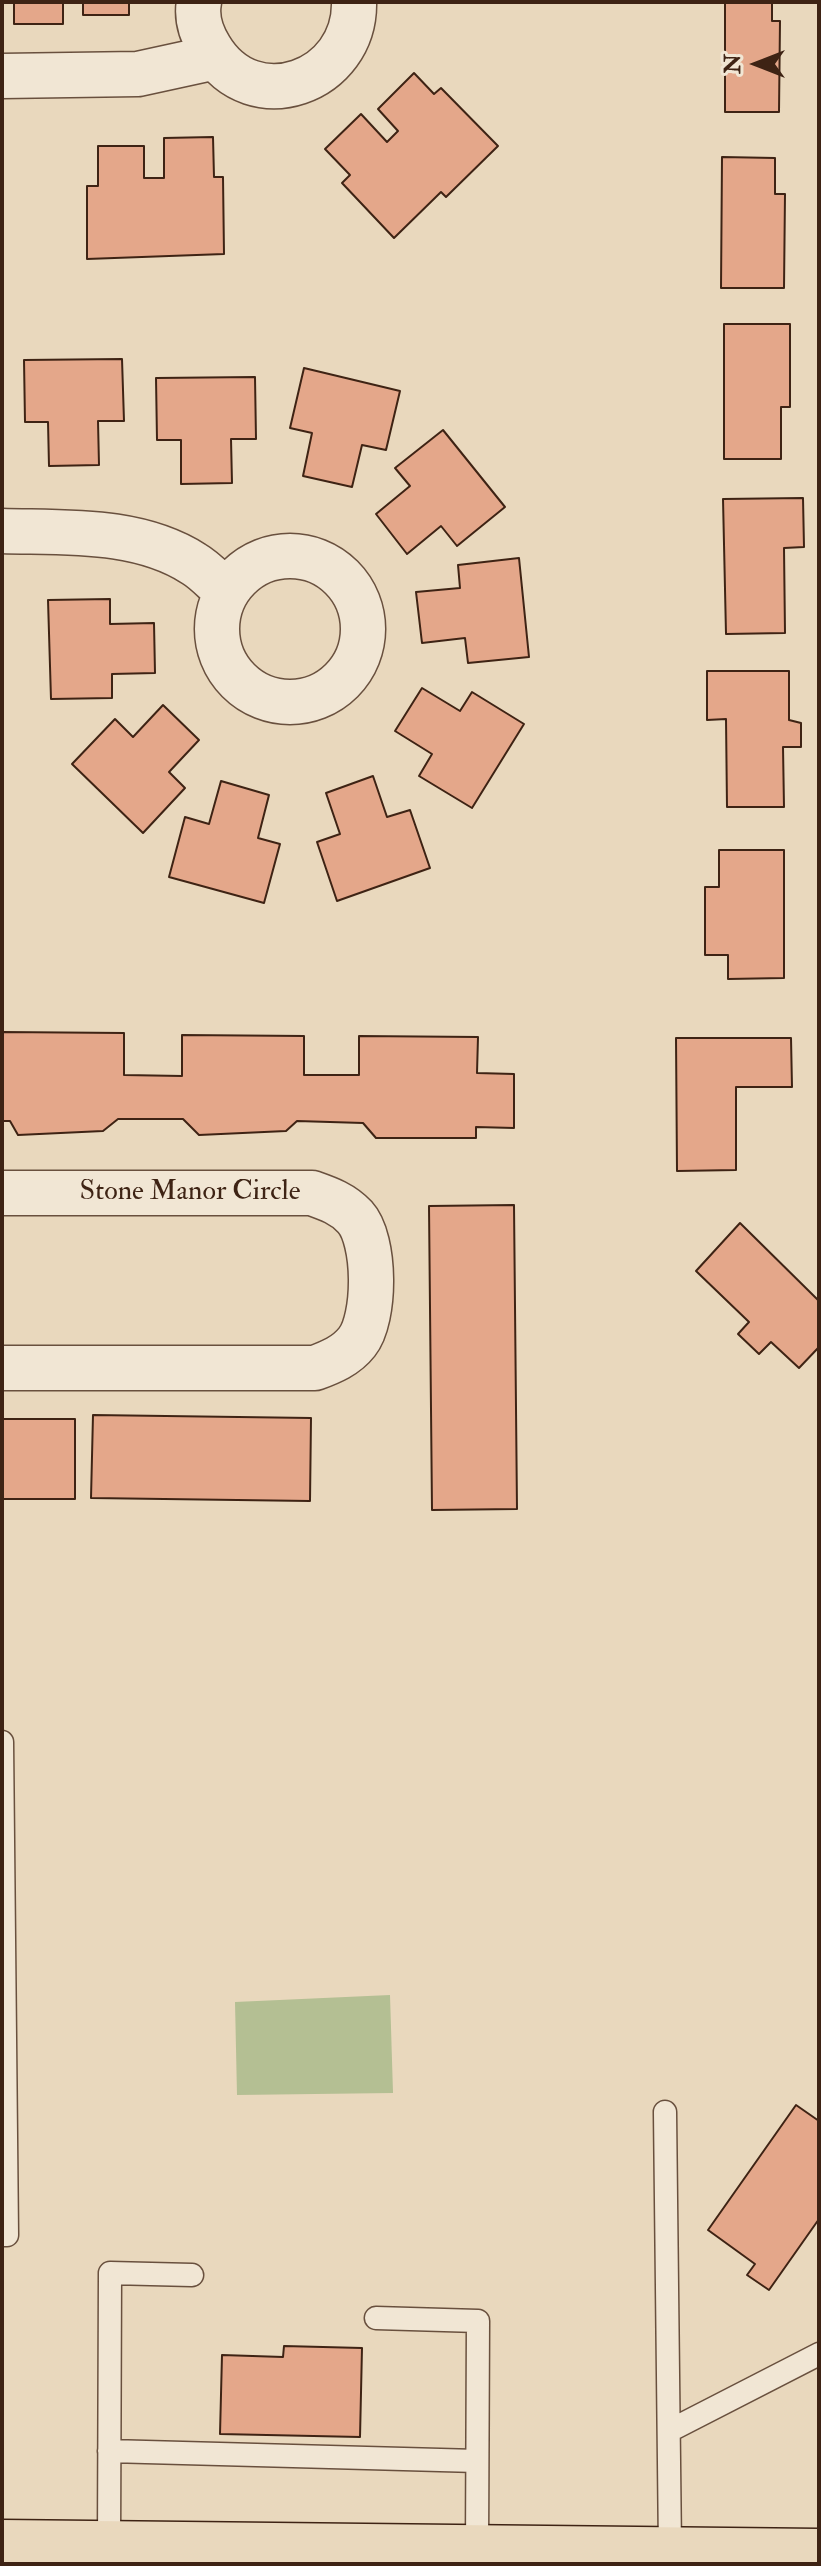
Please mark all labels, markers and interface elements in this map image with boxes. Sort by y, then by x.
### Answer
north arrow [717,24,797,104]
text: N [719,54,747,74]
street label: Stone Manor Circle [80,1176,300,1210]

